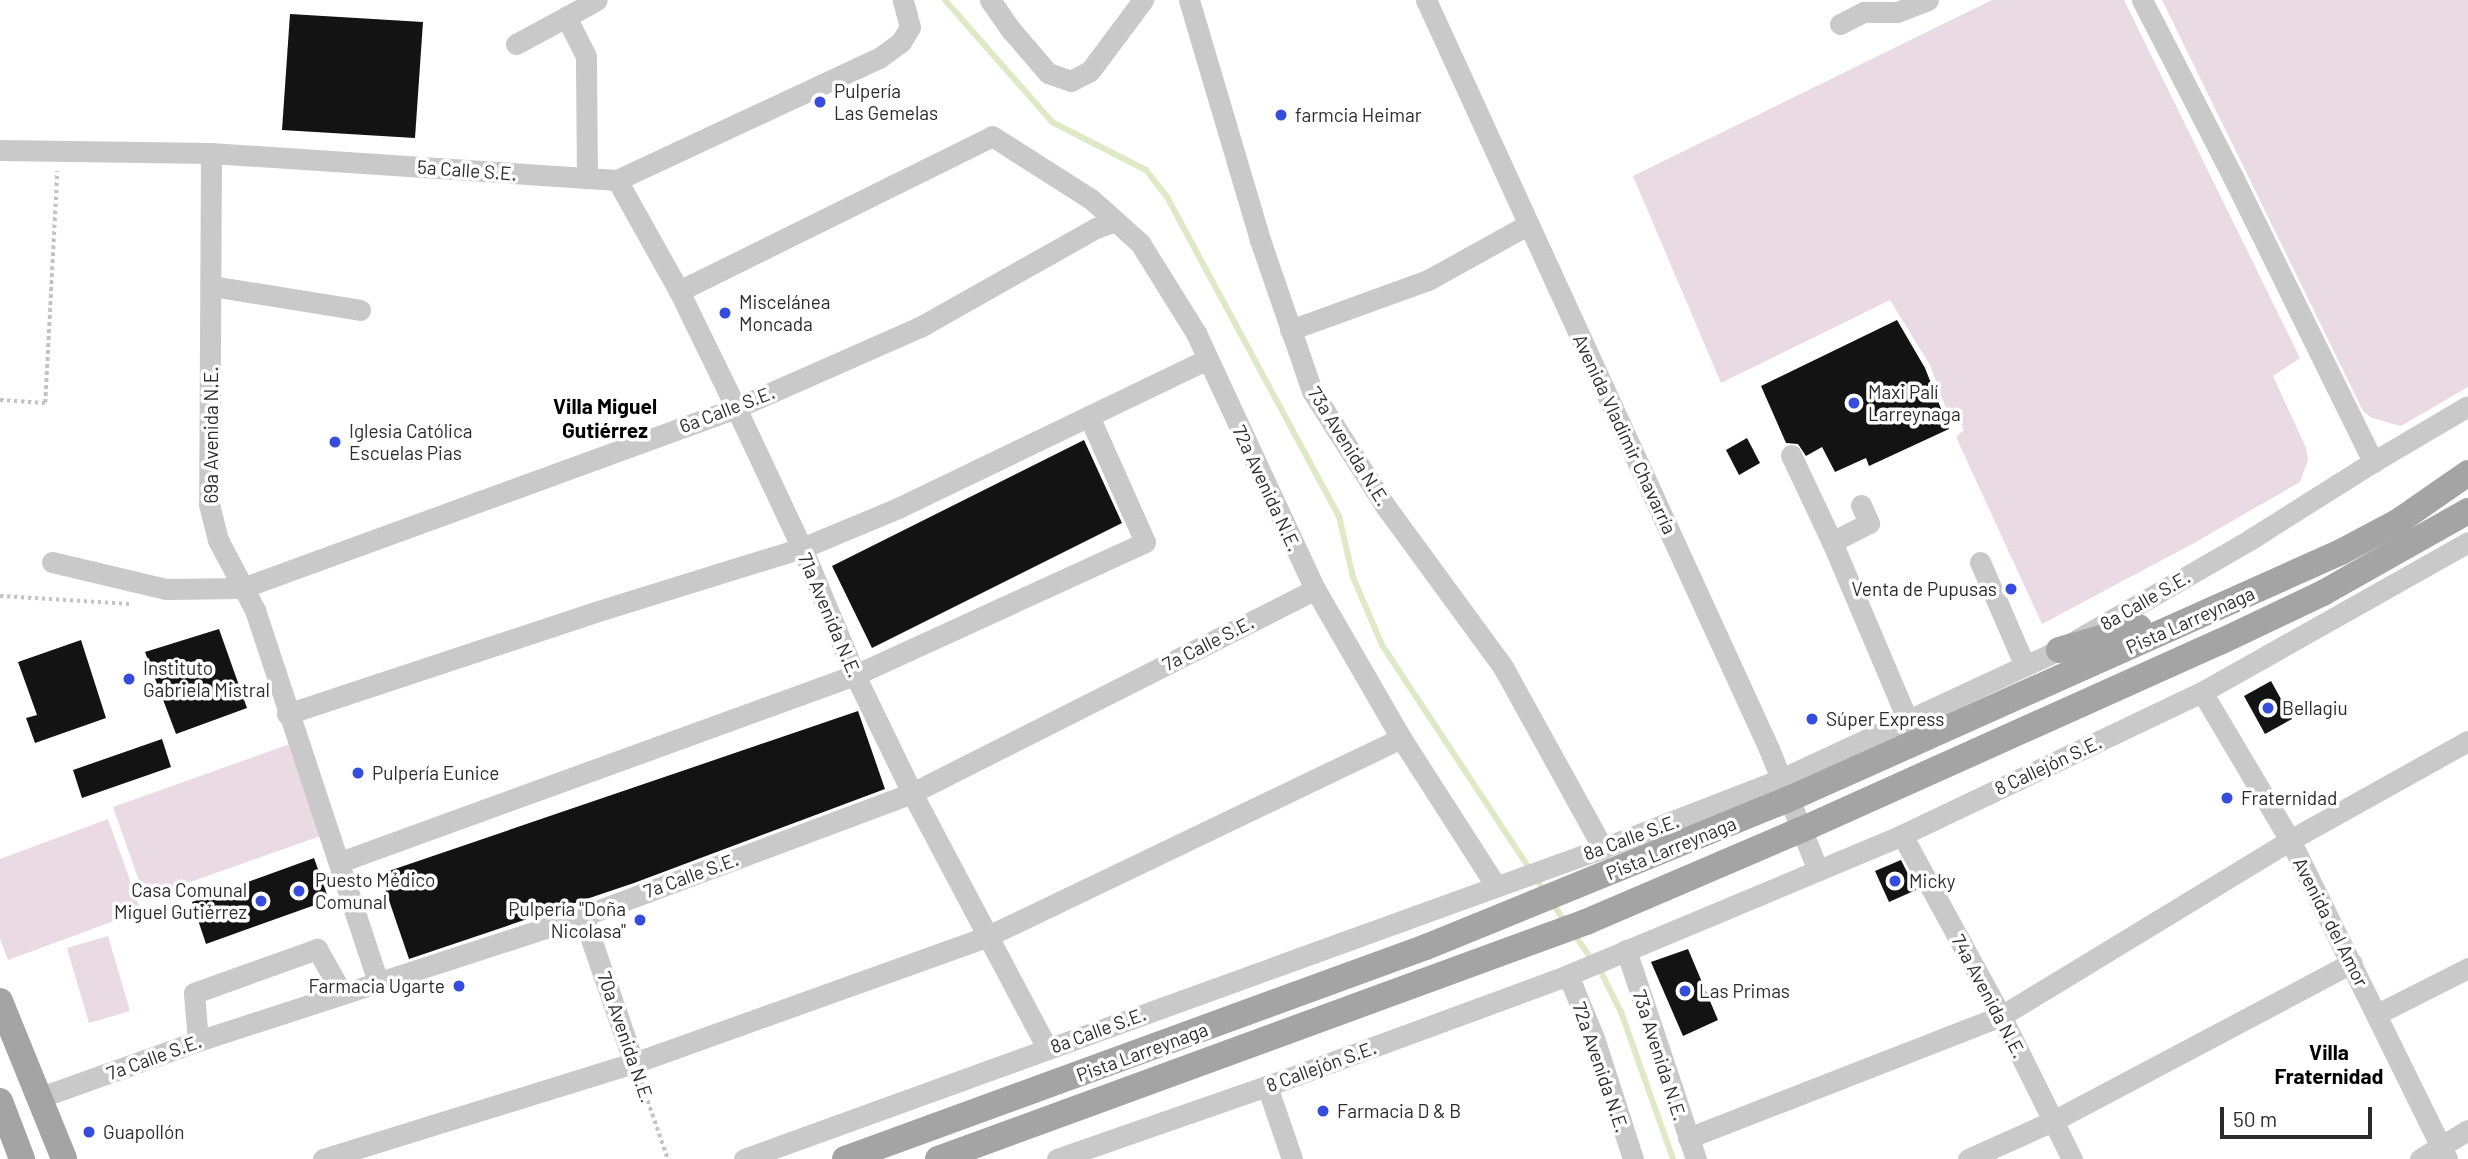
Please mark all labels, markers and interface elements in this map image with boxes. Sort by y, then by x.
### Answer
place label: Pulpería Las Gemelas [834,80,938,124]
marker: Pulpería Las Gemelas [812,94,828,110]
place label: farmcia Heimar [1295,104,1422,126]
marker: farmcia Heimar [1273,107,1289,123]
street label: 5a Calle S.E. [416,155,518,185]
place label: Miscelánea Moncada [739,291,830,335]
marker: Miscelánea Moncada [717,305,733,321]
street label: Avenida Vladimir Chavarría [1569,330,1681,538]
street label: 69a Avenida N.E. [200,367,222,503]
street label: 6a Calle S.E. [676,380,778,438]
place label: Maxi Palí Larreynaga [1868,381,1961,425]
street label: 73a Avenida N.E. [1303,382,1395,510]
district label: Villa Miguel Gutiérrez [553,393,657,443]
marker: Maxi Palí Larreynaga [1846,395,1862,411]
place label: Iglesia Católica Escuelas Pias [349,420,473,464]
street label: 72a Avenida N.E. [1228,421,1306,555]
marker: Iglesia Católica Escuelas Pias [327,434,343,450]
street label: 71a Avenida N.E. [794,549,866,681]
street label: 8a Calle S.E. [2096,565,2194,635]
place label: Venta de Pupusas [1852,578,1997,600]
marker: Venta de Pupusas [2003,581,2019,597]
street label: Pista Larreynaga [2122,581,2258,659]
street label: 7a Calle S.E. [1159,610,1257,676]
place label: Instituto Gabriela Mistral [143,657,270,701]
marker: Instituto Gabriela Mistral [121,671,137,687]
place label: Bellagiu [2282,697,2348,719]
marker: Bellagiu [2260,700,2276,716]
place label: Súper Express [1826,708,1944,730]
marker: Súper Express [1804,711,1820,727]
street label: 8 Callejón S.E. [1991,730,2105,800]
place label: Pulpería Eunice [372,762,499,784]
marker: Pulpería Eunice [350,765,366,781]
place label: Fraternidad [2241,787,2337,809]
marker: Fraternidad [2219,790,2235,806]
street label: 8a Calle S.E. [1580,809,1682,865]
street label: Pista Larreynaga [1603,812,1739,884]
street label: 7a Calle S.E. [641,847,741,903]
street label: Avenida del Amor [2289,854,2373,990]
place label: Puesto Médico Comunal [315,869,435,913]
place label: Micky [1909,870,1956,892]
marker: Micky [1887,873,1903,889]
place label: Casa Comunal Miguel Gutiérrez [114,879,247,923]
marker: Puesto Médico Comunal [289,881,309,901]
marker: Casa Comunal Miguel Gutiérrez [253,893,269,909]
place label: Pulpería "Doña Nicolasa" [508,898,626,942]
marker: Pulpería "Doña Nicolasa" [632,912,648,928]
street label: 74a Avenida N.E. [1947,930,2031,1062]
street label: 70a Avenida N.E. [593,969,659,1105]
place label: Farmacia Ugarte [308,975,445,997]
marker: Farmacia Ugarte [451,978,467,994]
place label: Las Primas [1699,980,1790,1002]
marker: Las Primas [1677,983,1693,999]
street label: 73a Avenida N.E. [1628,987,1692,1123]
street label: 72a Avenida N.E. [1568,999,1634,1135]
street label: 8a Calle S.E. [1047,1002,1149,1058]
street label: Pista Larreynaga [1073,1018,1211,1086]
street label: 7a Calle S.E. [104,1029,204,1085]
street label: 8 Callejón S.E. [1263,1036,1379,1096]
district label: Villa Fraternidad [2275,1039,2383,1089]
scale bar [2223,1092,2375,1136]
place label: Farmacia D & B [1337,1100,1461,1122]
marker: Farmacia D & B [1315,1103,1331,1119]
text: 50 m [2233,1106,2277,1131]
place label: Guapollón [103,1121,184,1143]
marker: Guapollón [81,1124,97,1140]

